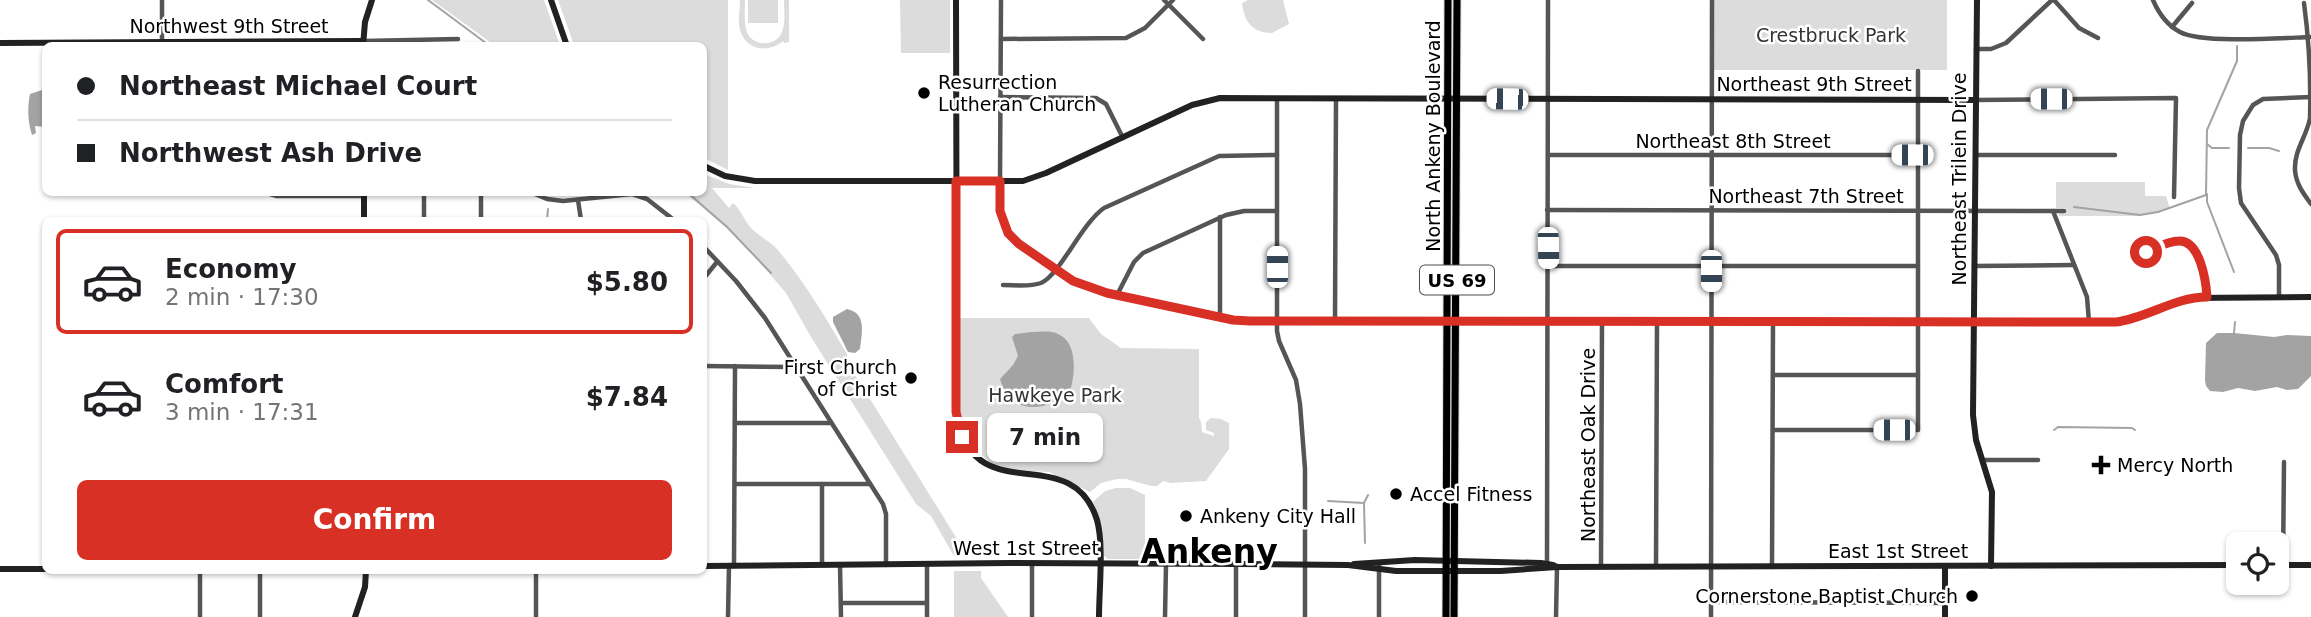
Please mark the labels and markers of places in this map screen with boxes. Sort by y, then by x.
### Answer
place label: Resurrection Lutheran Church [938,71,1096,115]
marker: Resurrection Lutheran Church [916,85,932,101]
place label: First Church of Christ [784,356,897,400]
marker: First Church of Christ [903,370,919,386]
place label: Mercy North [2117,454,2233,476]
marker: Mercy North [2091,455,2111,475]
place label: Accel Fitness [1410,483,1532,505]
marker: Accel Fitness [1388,486,1404,502]
place label: Ankeny City Hall [1200,505,1356,527]
marker: Ankeny City Hall [1178,508,1194,524]
place label: Cornerstone Baptist Church [1695,585,1958,607]
marker: Cornerstone Baptist Church [1964,588,1980,604]

